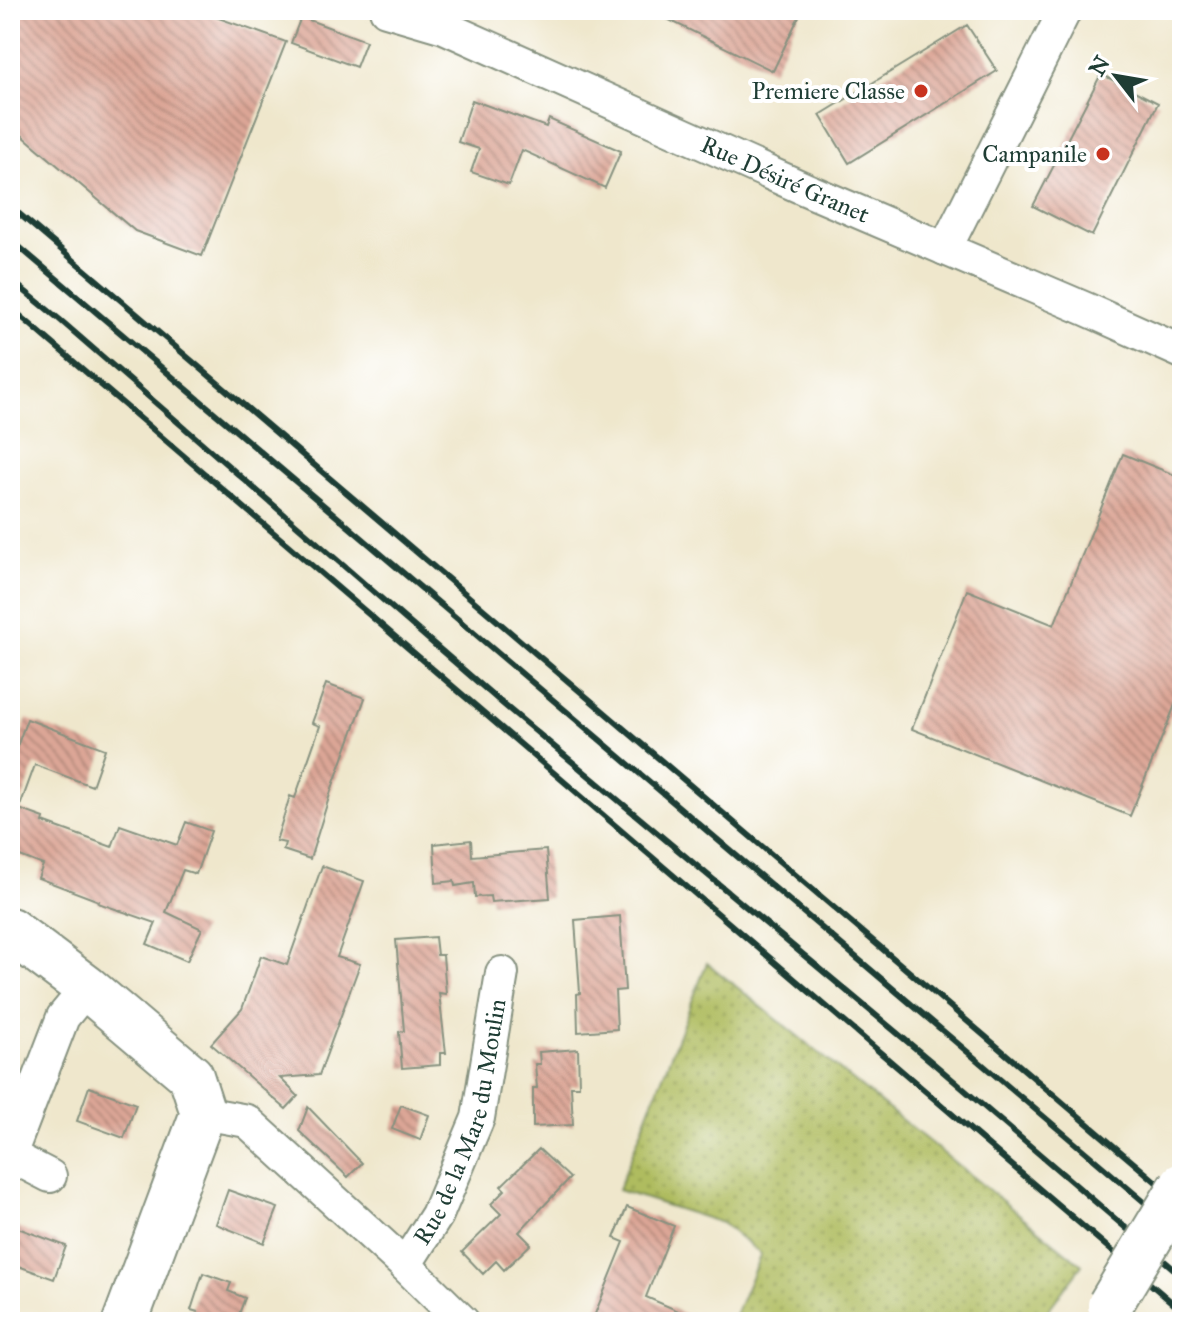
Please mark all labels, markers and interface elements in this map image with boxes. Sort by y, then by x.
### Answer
north arrow [1076,36,1156,116]
text: N [1083,51,1116,81]
place label: Premiere Classe [751,76,905,106]
marker: Premiere Classe [912,82,930,100]
street label: Rue Désiré Granet [696,129,874,230]
place label: Campanile [982,139,1087,169]
marker: Campanile [1094,145,1112,163]
street label: Rue de la Mare du Moulin [407,997,512,1250]

